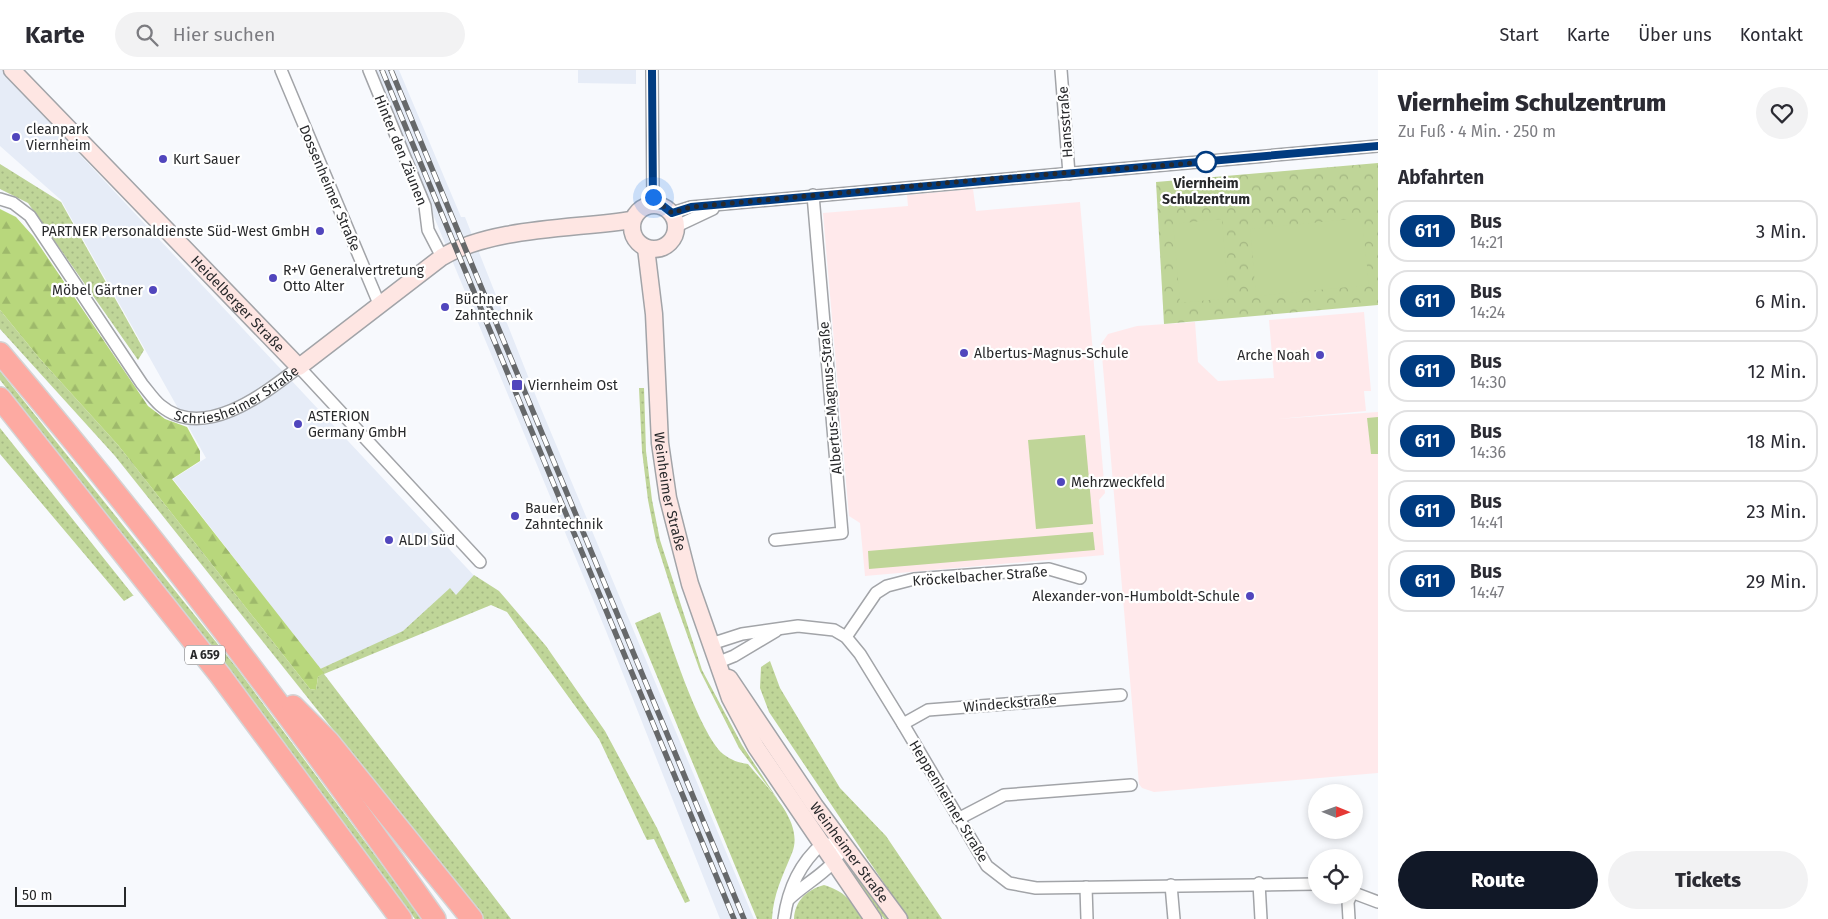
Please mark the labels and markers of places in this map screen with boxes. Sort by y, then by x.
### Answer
place label: cleanpark Viernheim [26,121,91,154]
marker: cleanpark Viernheim [10,131,22,143]
place label: Kurt Sauer [173,151,240,168]
marker: Viernheim Schulzentrum [1195,151,1217,173]
marker: Kurt Sauer [157,153,169,165]
place label: Viernheim Schulzentrum [1162,175,1250,208]
place label: PARTNER Personaldienste Süd-West GmbH [41,223,310,240]
marker: PARTNER Personaldienste Süd-West GmbH [314,225,326,237]
place label: R+V Generalvertretung Otto Alter [283,262,425,295]
marker: R+V Generalvertretung Otto Alter [267,272,279,284]
place label: Möbel Gärtner [52,282,144,299]
marker: Möbel Gärtner [147,284,159,296]
place label: Büchner Zahntechnik [455,291,534,324]
marker: Büchner Zahntechnik [439,301,451,313]
place label: Albertus-Magnus-Schule [974,345,1129,362]
marker: Albertus-Magnus-Schule [958,347,970,359]
place label: Arche Noah [1237,347,1310,364]
marker: Arche Noah [1314,349,1326,361]
place label: Viernheim Ost [528,377,619,394]
marker: Viernheim Ost [510,378,524,392]
place label: ASTERION Germany GmbH [308,408,407,441]
marker: ASTERION Germany GmbH [292,418,304,430]
place label: Mehrzweckfeld [1071,474,1165,491]
marker: Mehrzweckfeld [1055,476,1067,488]
place label: Bauer Zahntechnik [525,500,604,533]
marker: Bauer Zahntechnik [509,510,521,522]
place label: ALDI Süd [399,532,455,549]
marker: ALDI Süd [383,534,395,546]
place label: Alexander-von-Humboldt-Schule [1032,588,1240,605]
marker: Alexander-von-Humboldt-Schule [1244,590,1256,602]

